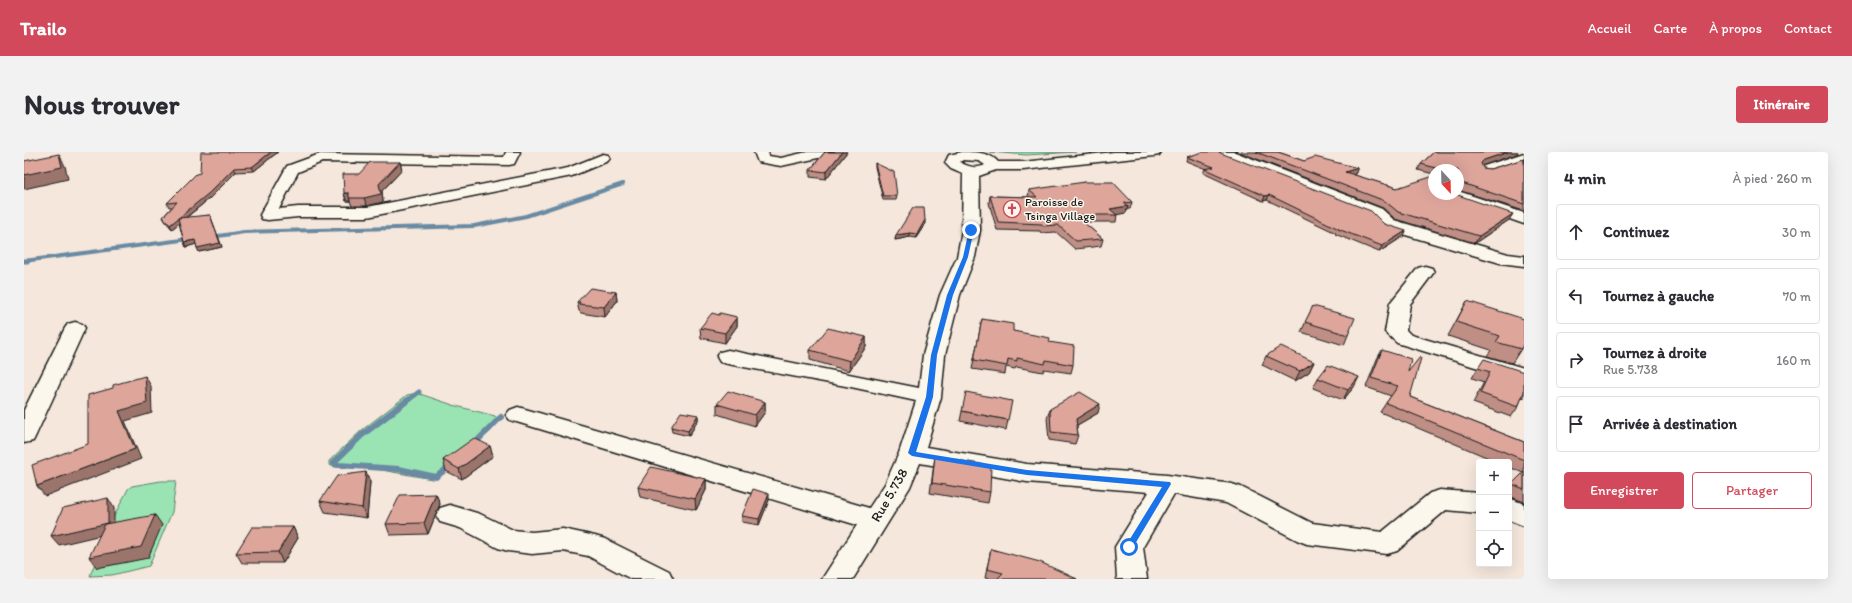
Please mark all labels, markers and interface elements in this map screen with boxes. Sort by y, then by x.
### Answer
text: Trailo [20,17,67,40]
text: Accueil [1588,20,1631,37]
text: Carte [1653,20,1687,37]
text: À propos [1709,20,1762,37]
text: Contact [1784,20,1832,37]
button: Itinéraire [1736,86,1828,123]
text: Nous trouver [24,87,179,121]
north arrow [1428,164,1464,200]
text: 4 min [1564,168,1606,188]
text: À pied · 260 m [1733,171,1812,186]
place label: Paroisse de Tsinga Village [1025,195,1095,223]
church icon: Paroisse de Tsinga Village [1002,199,1022,219]
route end [962,221,980,239]
icon: ahead [1565,221,1587,243]
text: Continuez [1603,223,1669,241]
text: 30 m [1782,225,1811,240]
icon: left [1565,285,1587,307]
text: Tournez à gauche [1603,287,1714,305]
text: 70 m [1783,289,1811,304]
text: Tournez à droite [1603,344,1707,362]
icon: right [1565,349,1587,371]
text: 160 m [1776,353,1811,368]
text: Rue 5.738 [1603,362,1658,377]
icon: arrive [1565,413,1587,435]
text: Arrivée à destination [1603,415,1737,433]
map controls [1476,459,1512,567]
button: + [1476,459,1512,495]
street label: Rue 5.738 [867,465,912,525]
button: Enregistrer [1564,472,1684,509]
button: Partager [1692,472,1812,509]
button: − [1476,495,1512,531]
button: locate [1476,531,1512,567]
route start [1120,538,1138,556]

